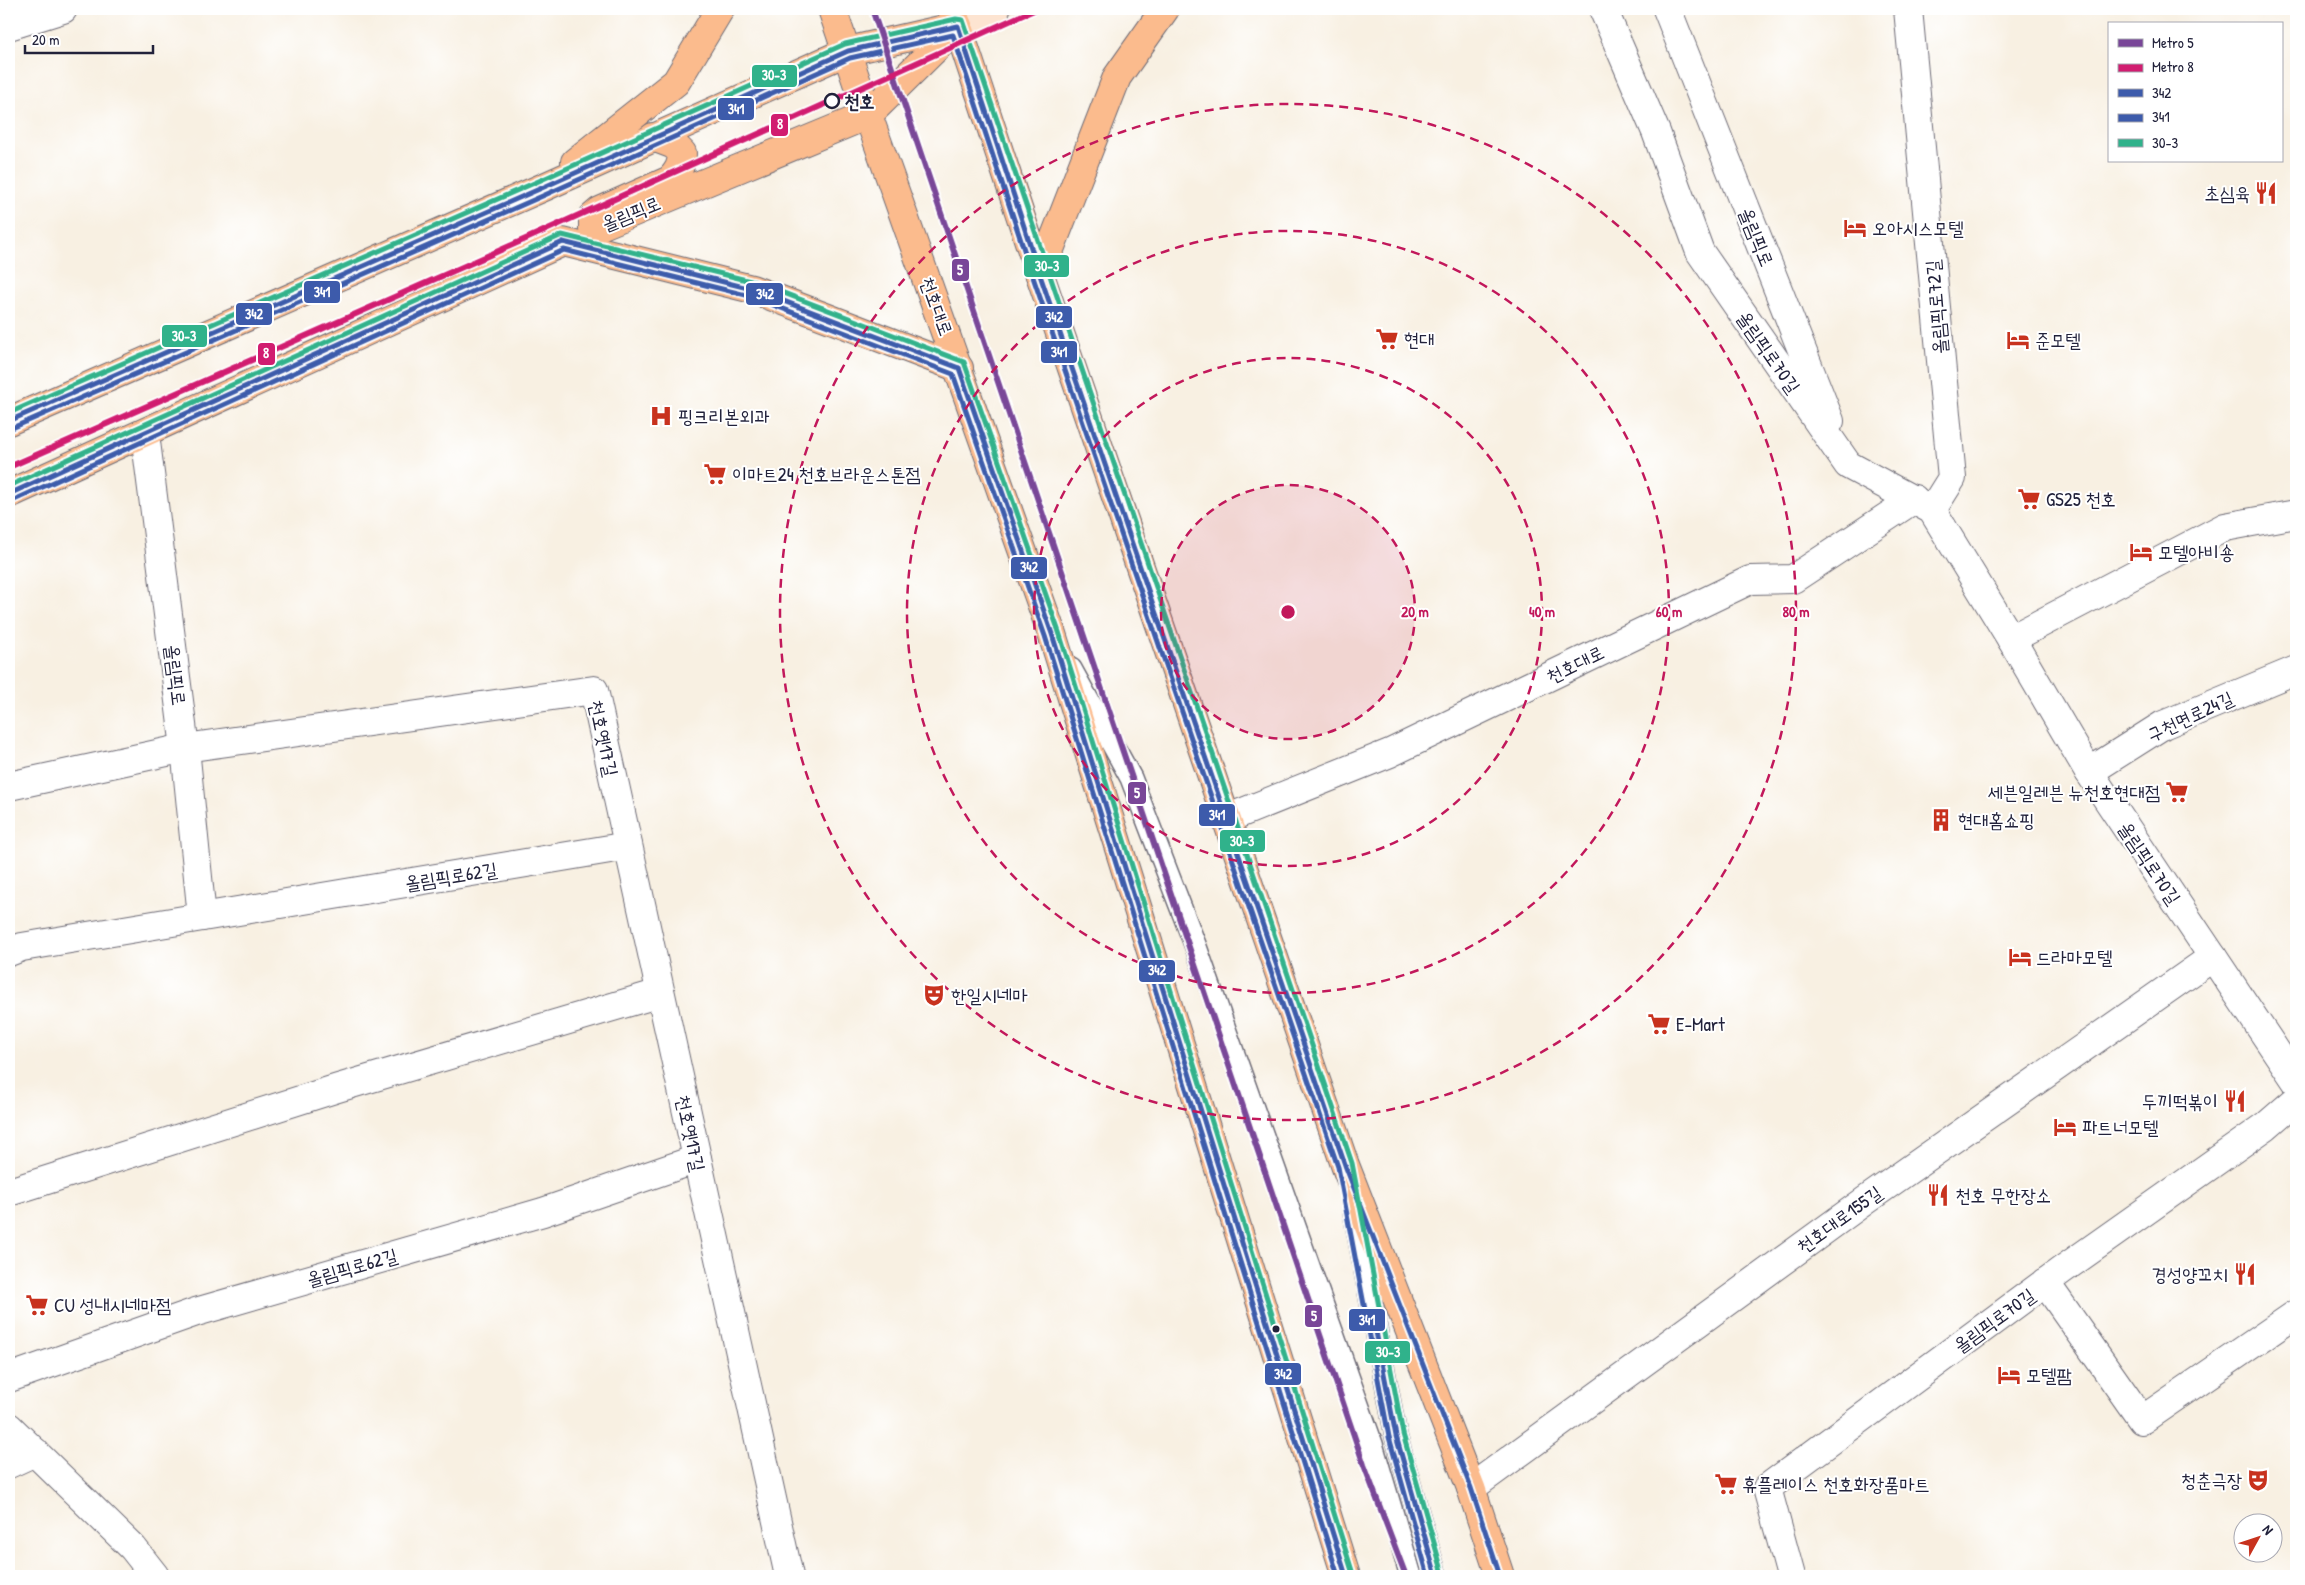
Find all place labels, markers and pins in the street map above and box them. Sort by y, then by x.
place label: 천호 [844,88,875,114]
marker: 천호 [824,93,840,109]
place label: 초심육 [2204,180,2250,206]
restaurant icon: 초심육 [2253,180,2279,206]
hotel icon: 오아시스모텔 [1842,215,1868,241]
place label: 오아시스모텔 [1872,215,1964,241]
supermarket icon: 현대 [1374,326,1400,352]
place label: 현대 [1404,326,1435,352]
hotel icon: 준모텔 [2005,327,2031,353]
place label: 준모텔 [2035,327,2081,353]
hospital icon: 핑크리본외과 [648,403,674,429]
place label: 핑크리본외과 [678,403,770,429]
supermarket icon: 이마트24 천호브라운스톤점 [702,461,728,487]
place label: 이마트24 천호브라운스톤점 [732,461,921,487]
supermarket icon: GS25 천호 [2016,486,2042,512]
place label: GS25 천호 [2046,486,2116,512]
hotel icon: 모텔아비숑 [2128,539,2154,565]
place label: 모텔아비숑 [2158,539,2234,565]
centre of rings [1279,603,1297,621]
place label: 세븐일레븐 뉴천호현대점 [1987,779,2160,805]
supermarket icon: 세븐일레븐 뉴천호현대점 [2164,779,2190,805]
building icon: 현대홈쇼핑 [1928,807,1954,833]
place label: 현대홈쇼핑 [1958,807,2034,833]
hotel icon: 드라마모텔 [2007,944,2033,970]
place label: 드라마모텔 [2036,944,2112,970]
theatre icon: 한일시네마 [921,982,947,1008]
place label: 한일시네마 [951,982,1028,1008]
supermarket icon: E-Mart [1646,1011,1672,1037]
place label: E-Mart [1676,1011,1725,1037]
place label: 두끼떡볶이 [2142,1088,2218,1114]
restaurant icon: 두끼떡볶이 [2222,1088,2248,1114]
hotel icon: 파트너모텔 [2052,1114,2078,1140]
place label: 파트너모텔 [2082,1114,2158,1140]
restaurant icon: 천호 무한장소 [1925,1182,1951,1208]
place label: 천호 무한장소 [1955,1182,2051,1208]
place label: 경성양꼬치 [2152,1261,2228,1287]
restaurant icon: 경성양꼬치 [2232,1261,2258,1287]
supermarket icon: CU 성내시네마점 [24,1292,50,1318]
place label: CU 성내시네마점 [54,1292,171,1318]
unlabelled marker [1271,1324,1281,1334]
hotel icon: 모텔팜 [1996,1362,2022,1388]
place label: 모텔팜 [2026,1362,2072,1388]
place label: 청춘극장 [2181,1467,2242,1493]
theatre icon: 청춘극장 [2245,1467,2271,1493]
supermarket icon: 휴플레이스 천호화장품마트 [1713,1471,1739,1497]
place label: 휴플레이스 천호화장품마트 [1742,1471,1930,1497]

